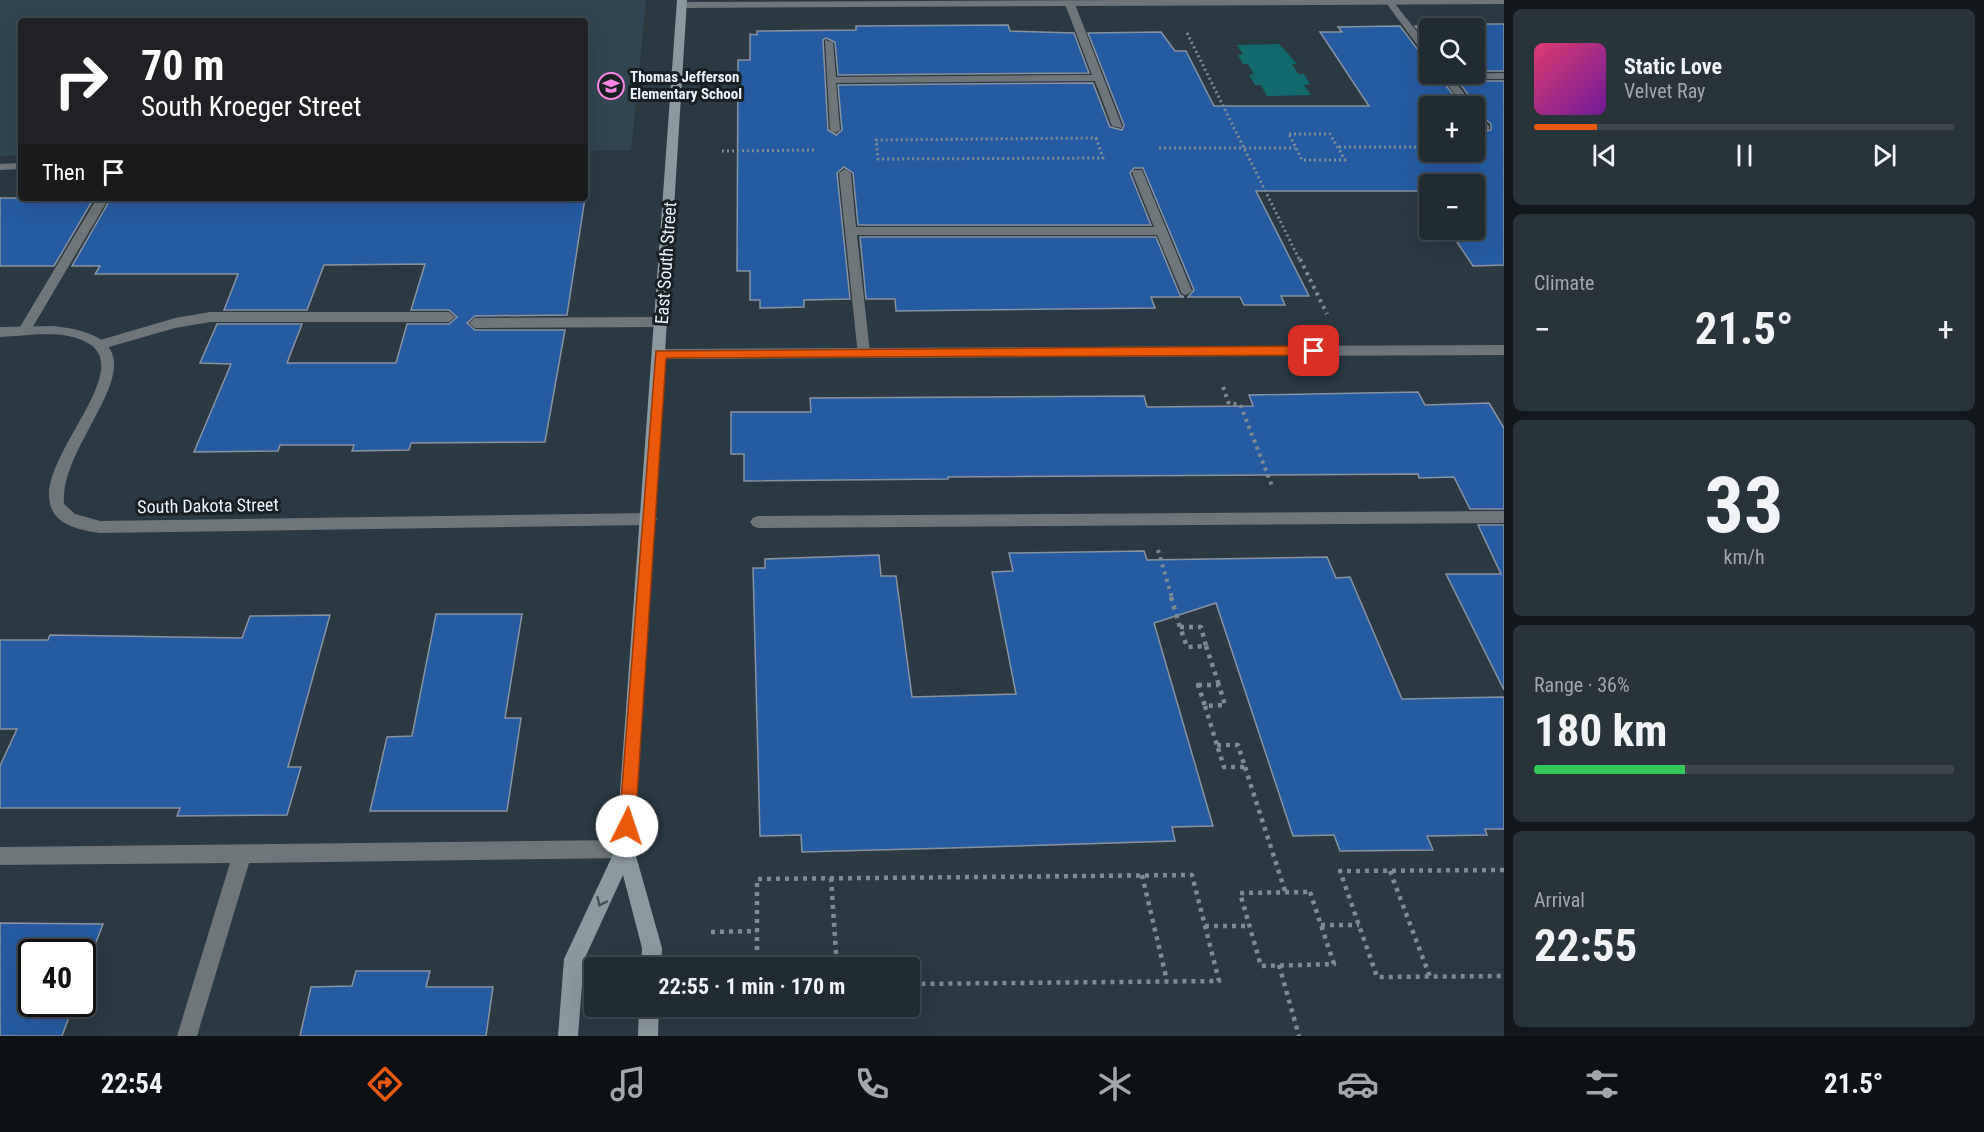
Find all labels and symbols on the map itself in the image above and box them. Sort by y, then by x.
place label: Thomas Jefferson Elementary School [630,68,742,103]
school or university icon: Thomas Jefferson Elementary School [596,71,626,101]
street label: East South Street [651,201,680,325]
pin [1288,325,1339,376]
street label: South Dakota Street [137,494,279,517]
position arrow [595,794,659,858]
one-way arrow [596,896,608,907]
speed limit sign: 40 [18,939,96,1017]

